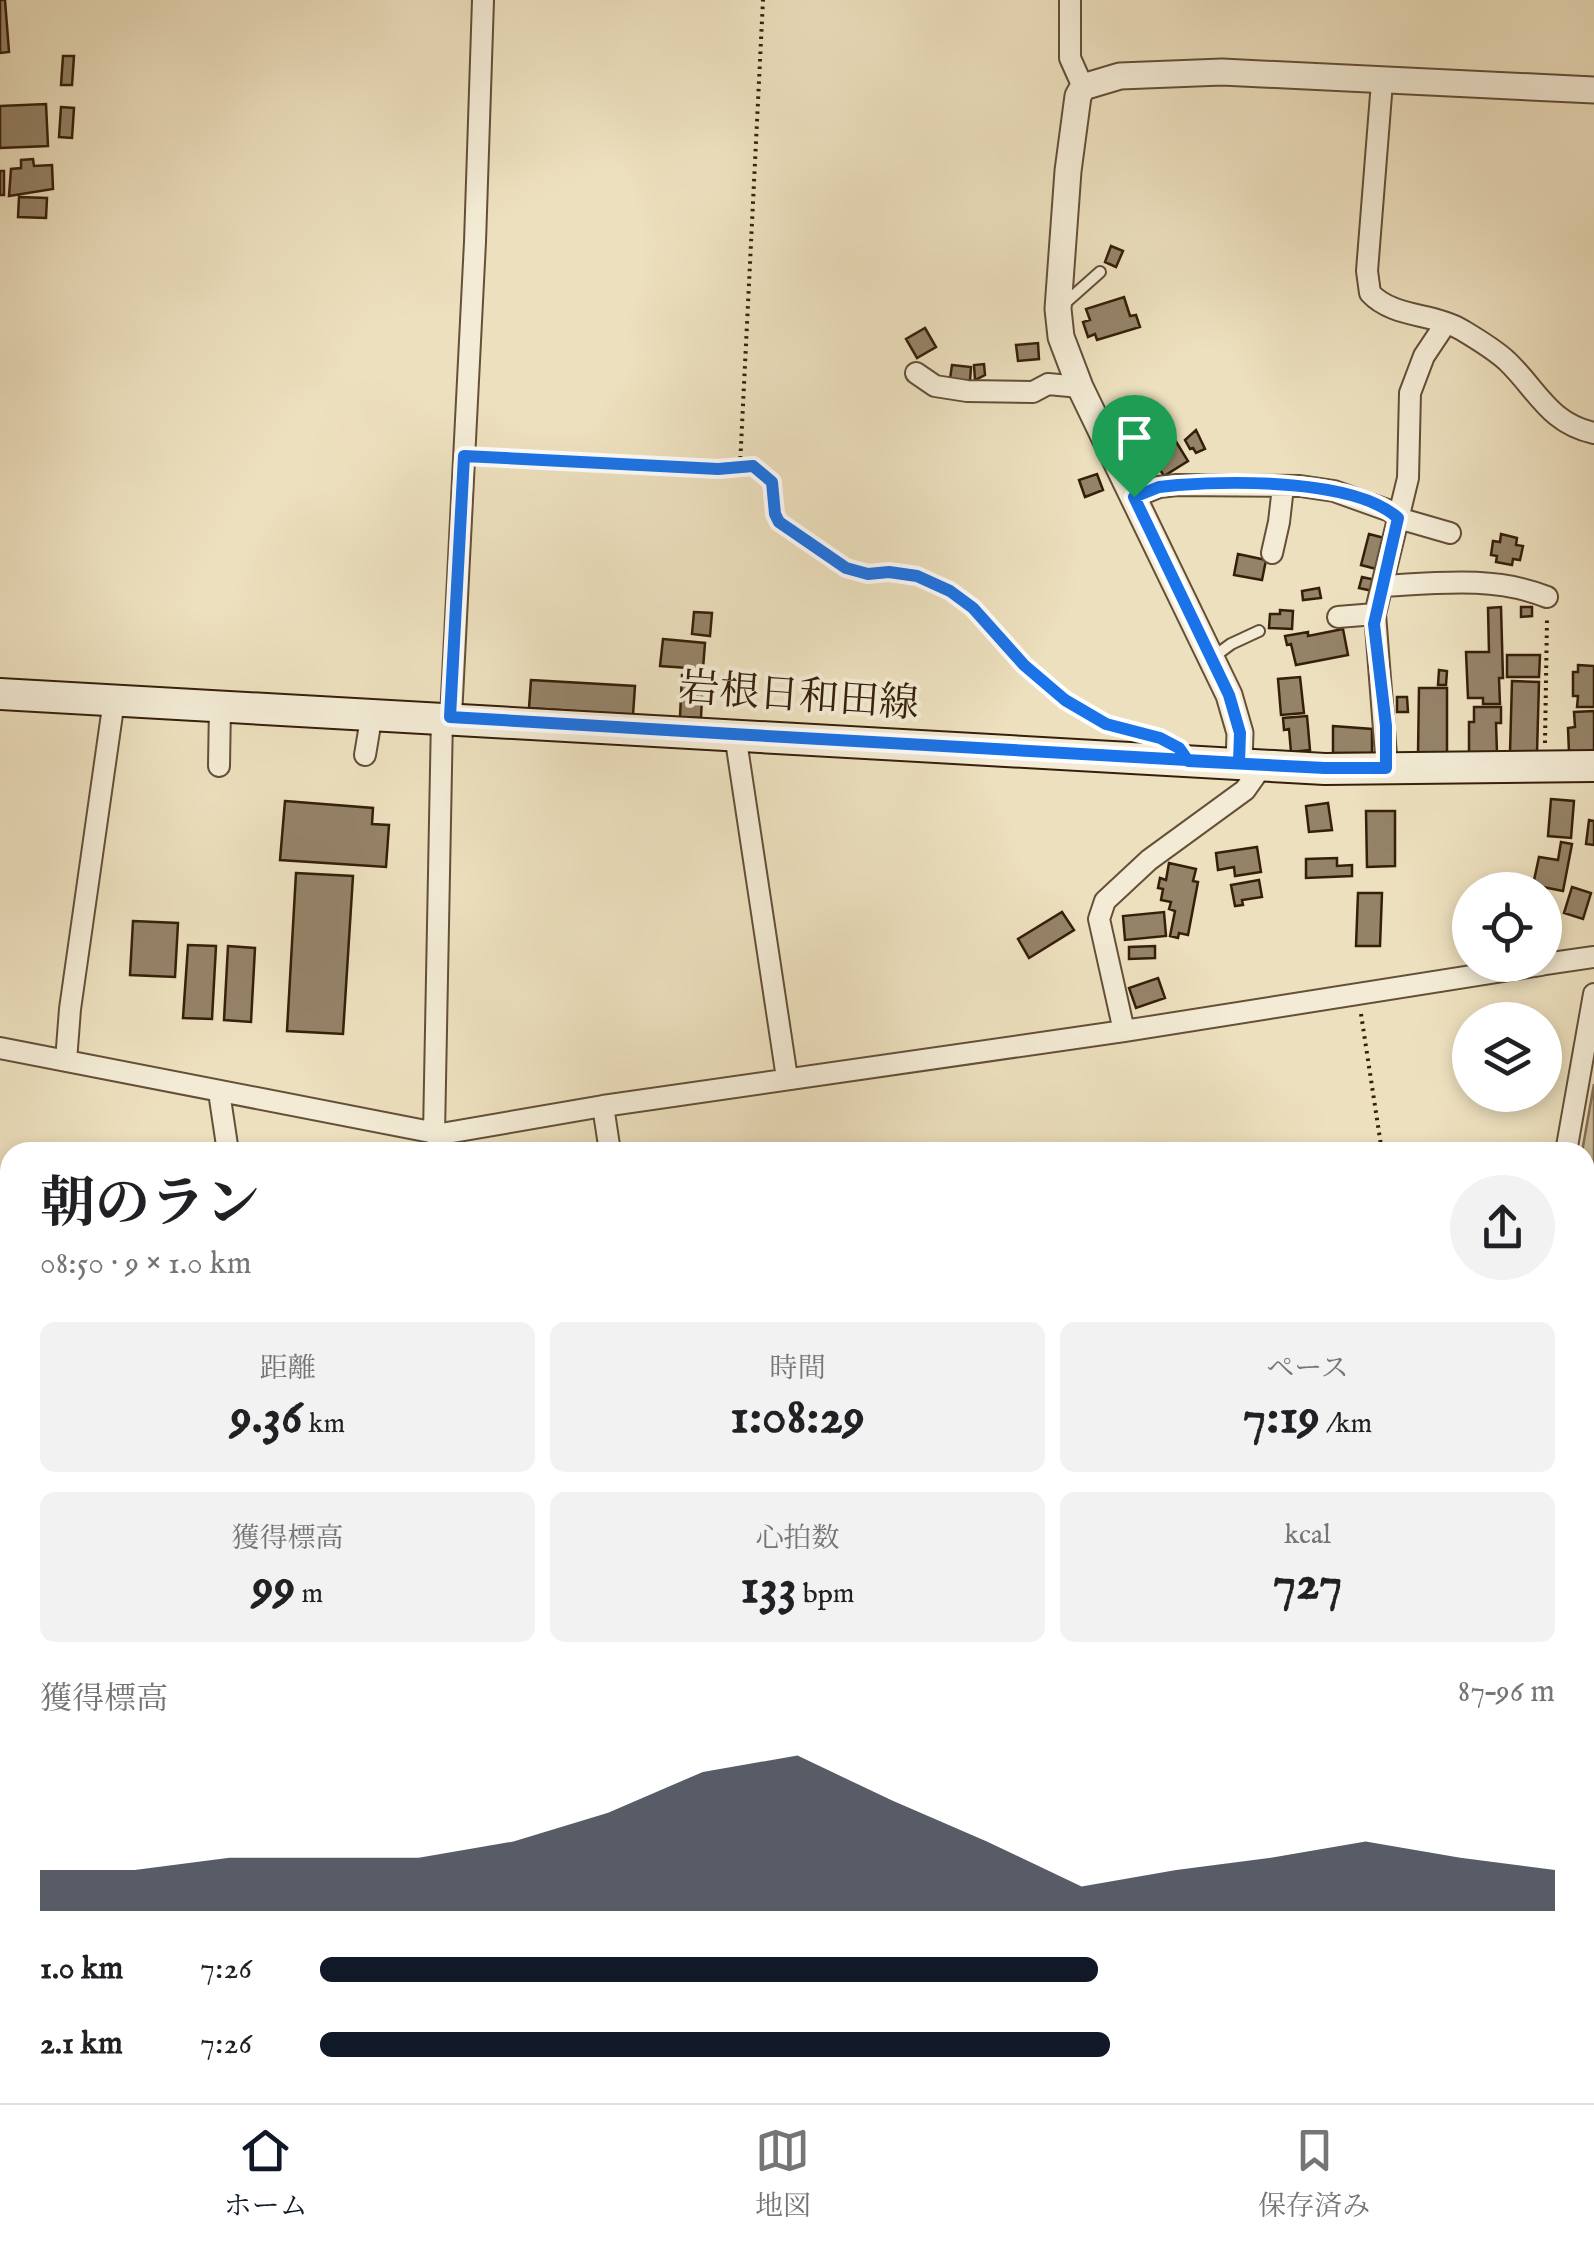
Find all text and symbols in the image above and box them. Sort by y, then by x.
pin [1092,395,1177,498]
icon: arrive [1107,410,1162,465]
street label: 岩根日和田線 [678,664,920,732]
map controls [1452,872,1562,1112]
button: locate [1452,872,1562,982]
button: layers [1452,1002,1562,1112]
text: 朝のラン [40,1171,260,1241]
button: share [1450,1175,1555,1280]
text: 08:50 · 9 × 1.0 km [40,1244,251,1285]
text: 距離 [259,1352,316,1387]
text: 時間 [769,1352,826,1387]
text: ペース [1266,1352,1349,1387]
text: 9.36 [230,1387,302,1450]
text: 1:08:29 [730,1387,865,1450]
text: 7:19 [1243,1387,1320,1450]
text: km [302,1407,345,1442]
text: /km [1320,1407,1372,1442]
text: kcal [1284,1518,1331,1553]
text: 獲得標高 [231,1522,344,1557]
text: 心拍数 [755,1522,840,1557]
text: 727 [1273,1553,1342,1616]
text: 99 [252,1557,295,1620]
text: 133 [741,1557,797,1620]
text: m [295,1577,323,1612]
text: bpm [797,1577,854,1612]
text: 87–96 m [1458,1672,1555,1713]
text: 獲得標高 [40,1680,168,1721]
text: 1.0 km [40,1949,123,1990]
text: 7:26 [200,1949,252,1990]
text: 2.1 km [40,2024,123,2065]
text: 7:26 [200,2024,252,2065]
tab: ホーム [224,2123,308,2225]
tab: 地図 [755,2123,811,2225]
tab: 保存済み [1258,2123,1370,2225]

